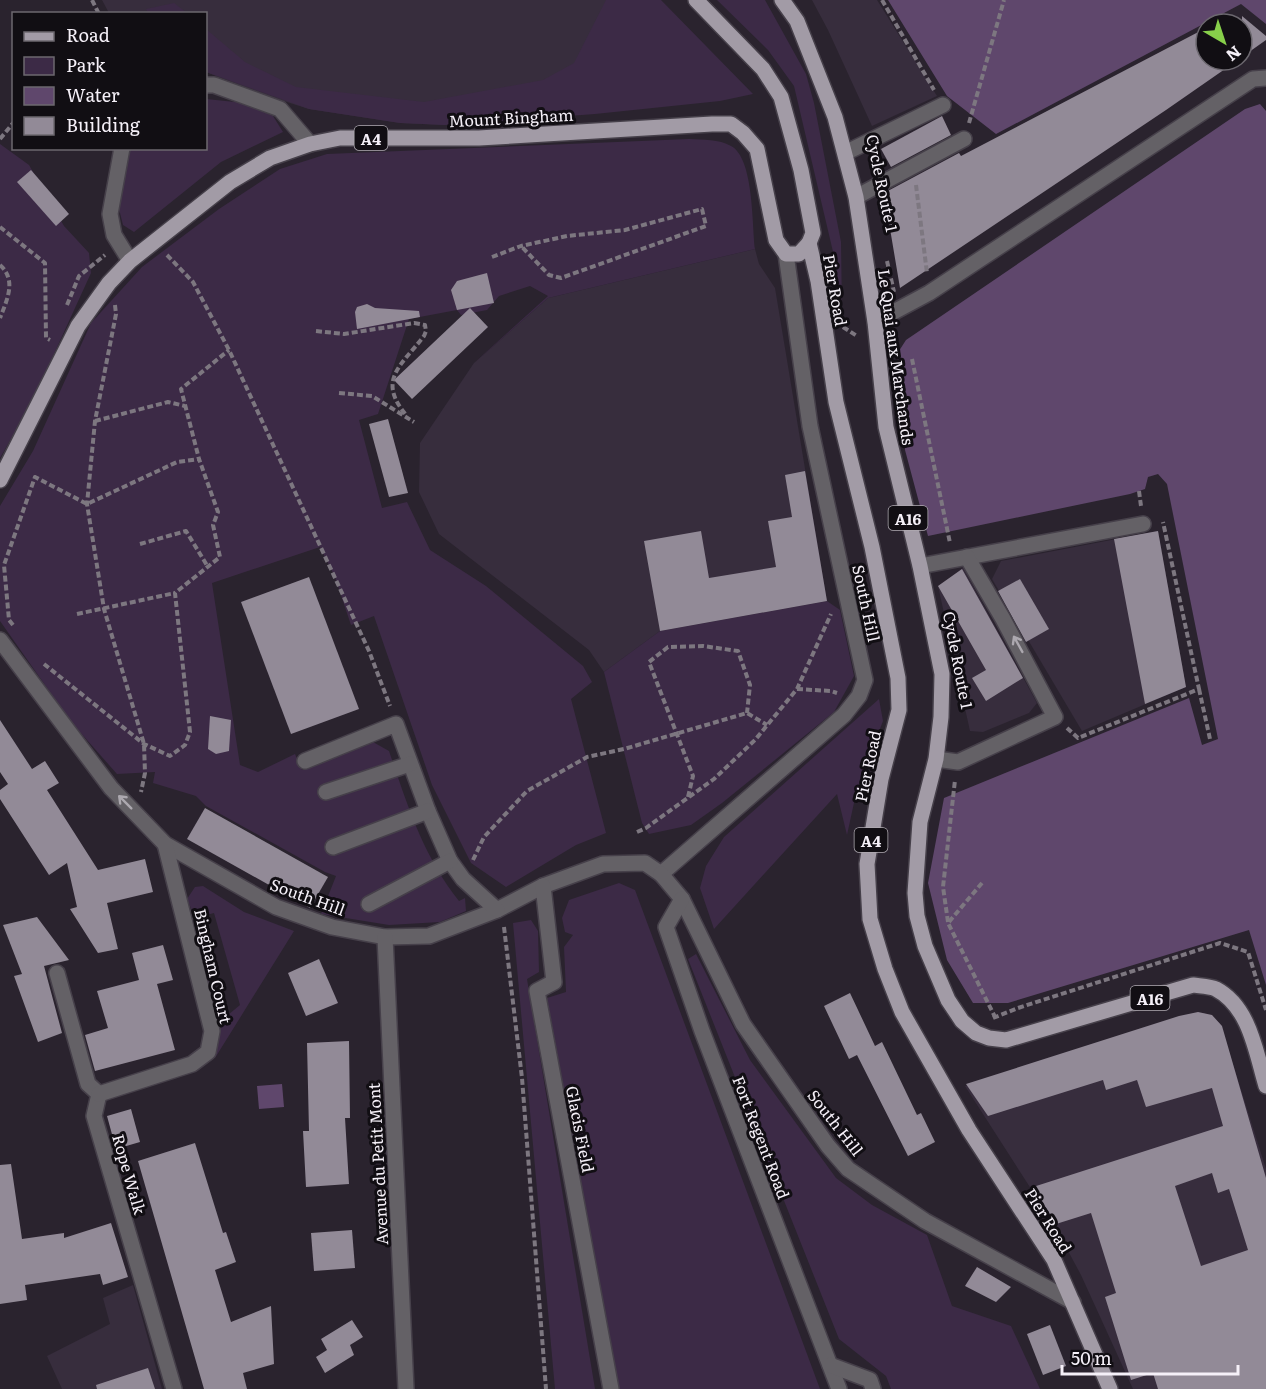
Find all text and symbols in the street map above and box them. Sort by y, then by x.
legend [12,12,207,150]
north arrow [1194,12,1254,72]
text: Road [66,21,110,48]
text: N [1221,41,1247,68]
text: Park [66,51,107,78]
text: Water [66,81,120,108]
street label: Mount Bingham [448,102,574,132]
text: Building [66,111,141,138]
road number: A4 [354,126,388,150]
street label: Cycle Route 1 [861,132,905,234]
street label: Pier Road [818,252,854,328]
street label: Le Quai aux Marchands [873,267,921,447]
road number: A16 [888,506,928,530]
street label: South Hill [847,562,887,644]
street label: Cycle Route 1 [938,609,980,711]
one-way arrow [1012,636,1023,654]
street label: Pier Road [848,728,886,804]
one-way arrow [117,794,132,809]
road number: A4 [854,828,888,852]
street label: South Hill [267,871,349,921]
street label: Bingham Court [189,906,239,1027]
road number: A16 [1130,986,1170,1010]
street label: Fort Regent Road [727,1072,797,1202]
street label: Avenue du Petit Mont [361,1082,393,1246]
street label: Glacis Field [561,1084,601,1175]
street label: South Hill [802,1084,870,1160]
street label: Rope Walk [107,1131,153,1217]
street label: Pier Road [1020,1183,1079,1257]
scale bar [1062,1338,1238,1376]
text: 50 m [1071,1344,1112,1371]

